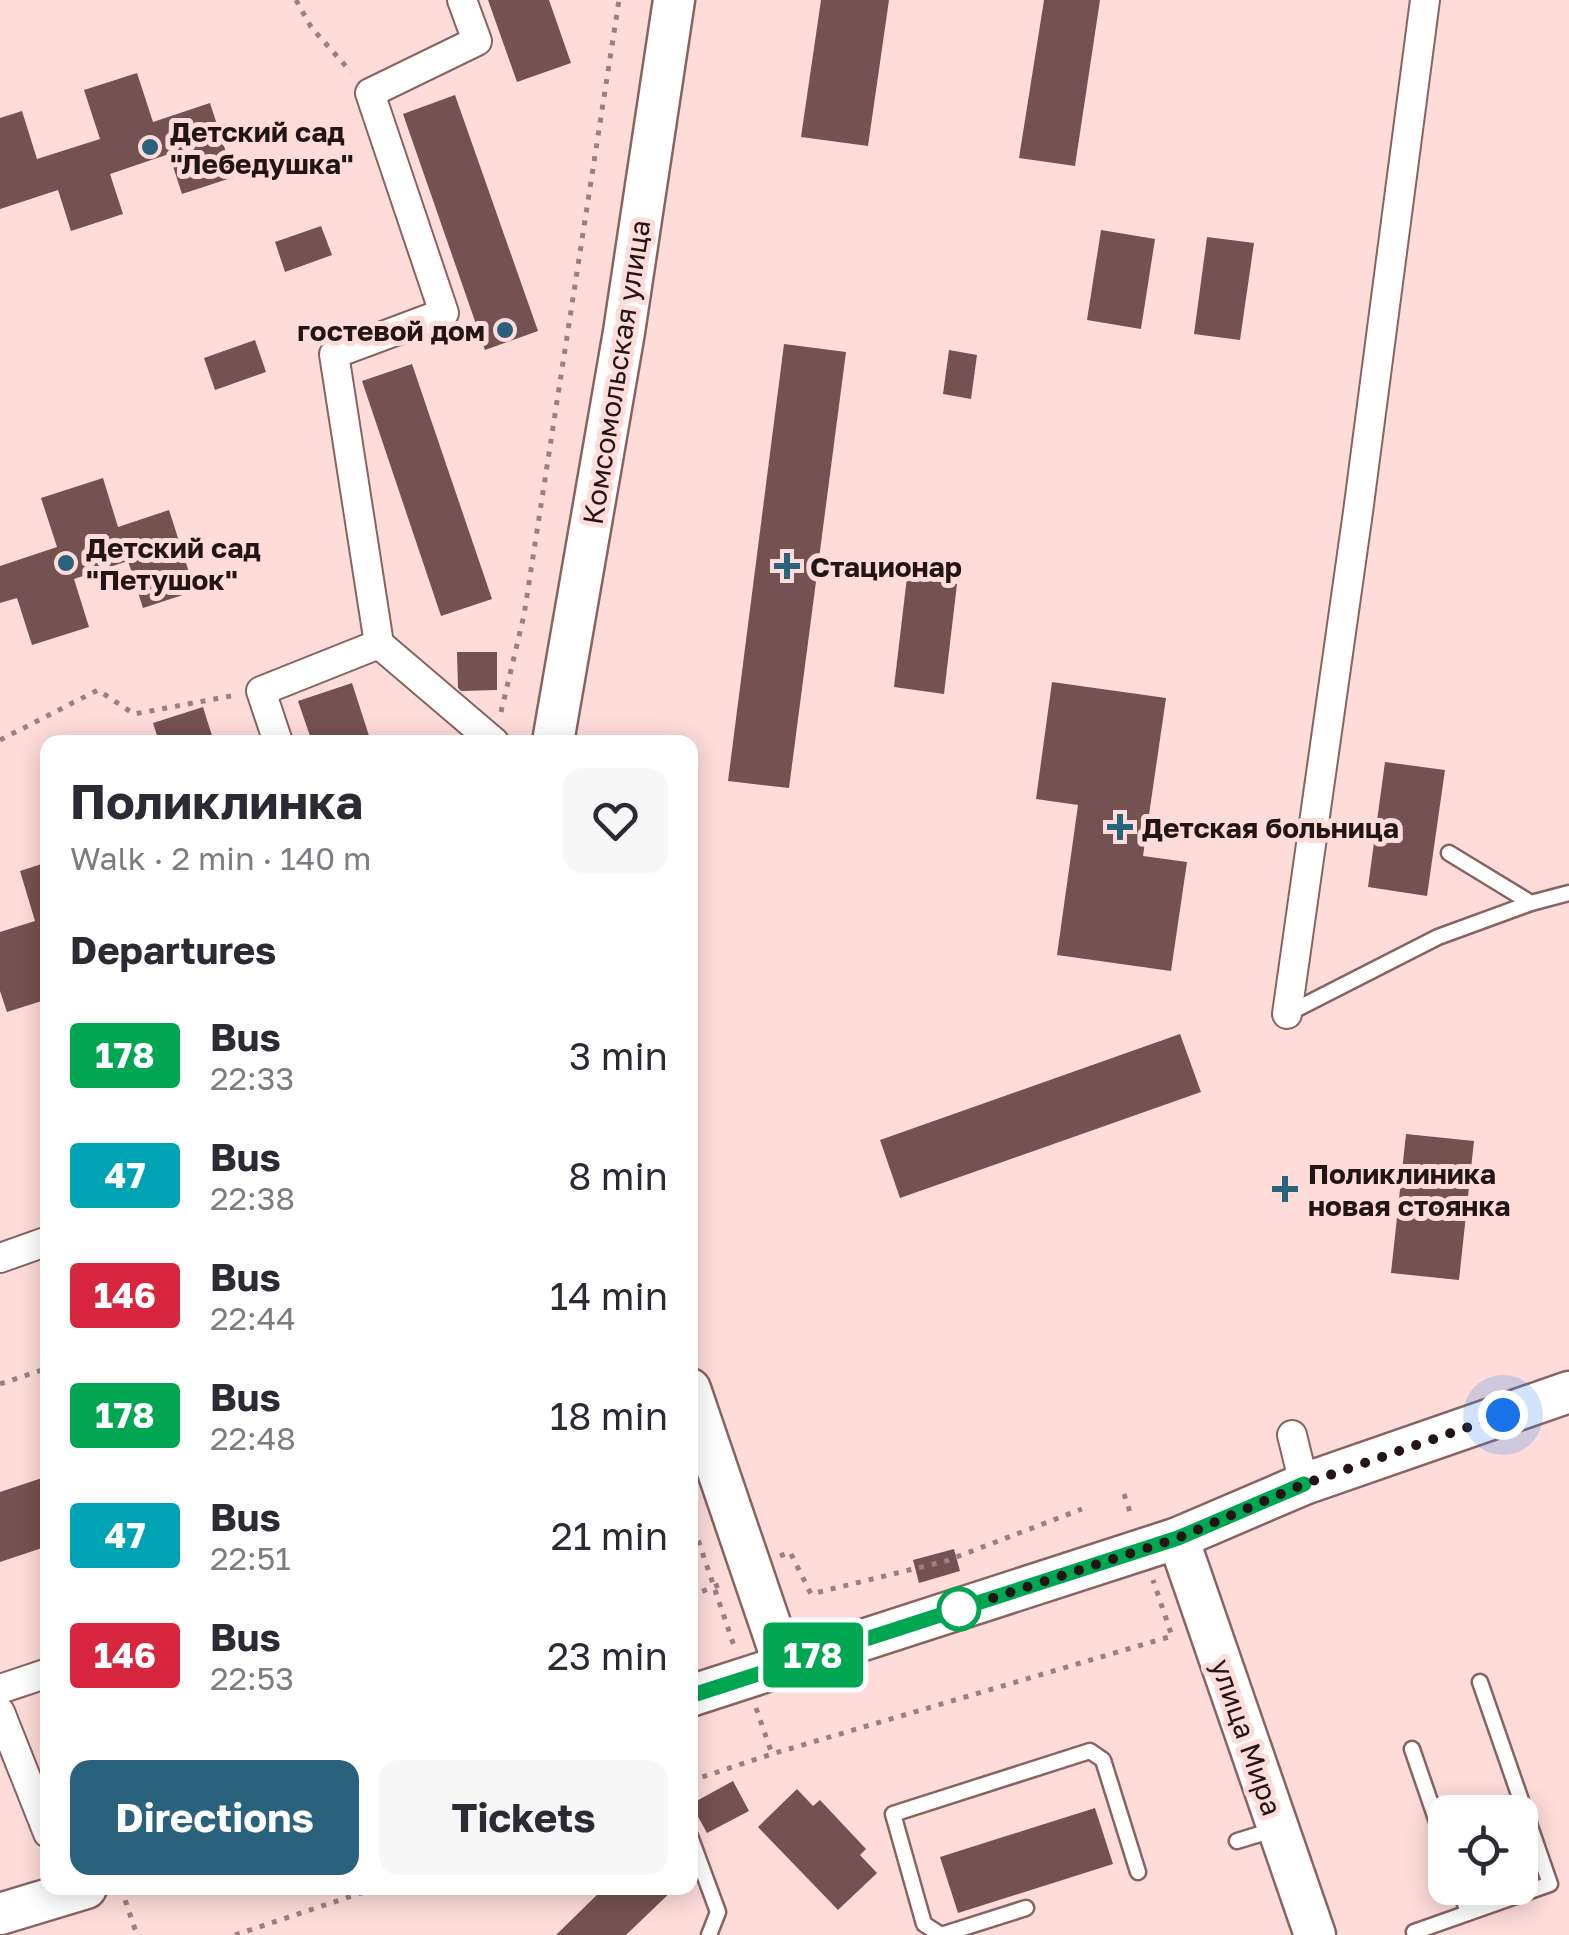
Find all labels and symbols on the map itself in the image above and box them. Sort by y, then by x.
place label: Детский сад "Лебедушка" [170,115,354,180]
marker: Детский сад "Лебедушка" [139,136,161,158]
street label: Комсомольская улица [576,217,656,527]
place label: гостевой дом [297,314,485,347]
marker: гостевой дом [494,319,516,341]
place label: Детский сад "Петушок" [86,531,261,596]
place label: Стационар [810,550,962,583]
marker: Детский сад "Петушок" [55,552,77,574]
marker: Стационар [774,553,800,579]
place label: Детская больница [1142,811,1399,844]
marker: Детская больница [1107,814,1133,840]
place label: Поликлиника новая стоянка [1308,1157,1511,1222]
marker: Поликлиника новая стоянка [1272,1176,1298,1202]
your location [1478,1390,1528,1440]
unlabelled marker [938,1588,980,1630]
line badge: 178 [756,1622,870,1688]
street label: улица Мира [1205,1654,1289,1820]

